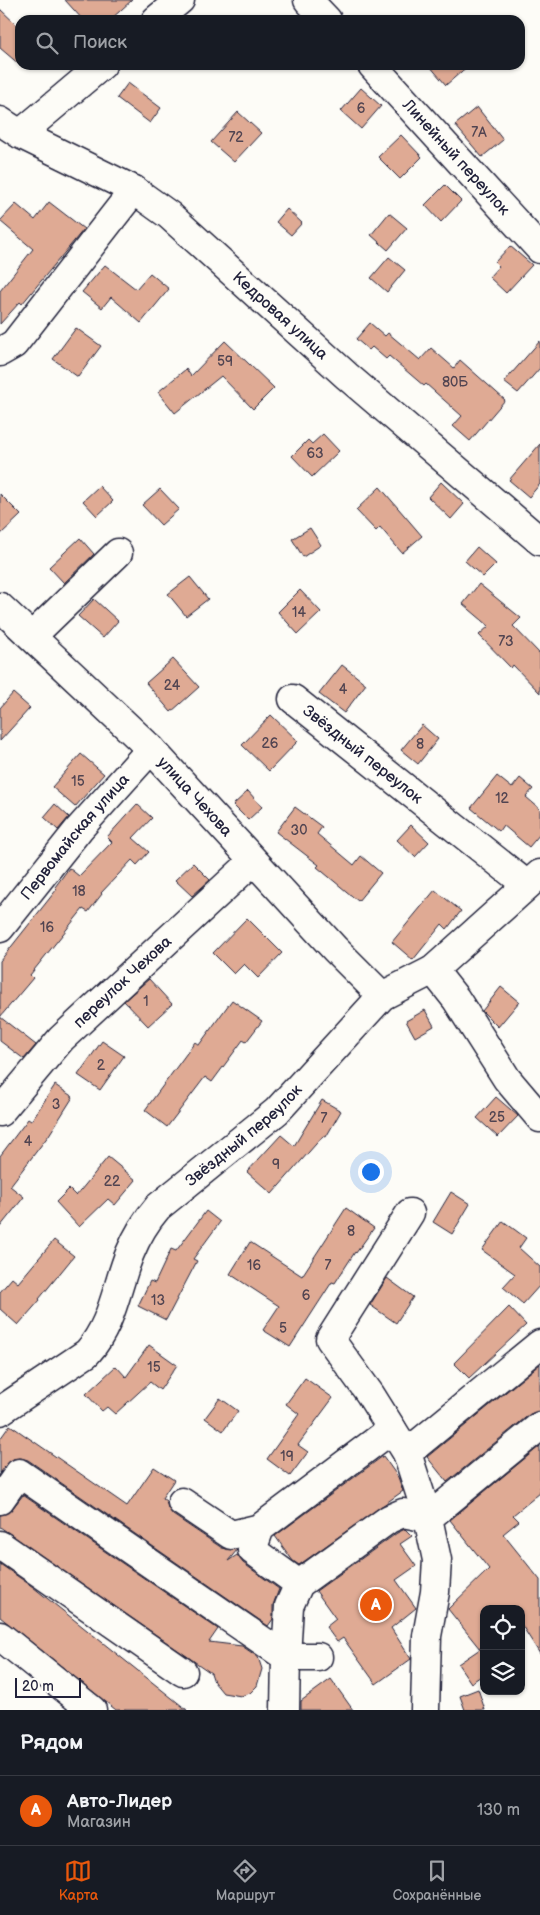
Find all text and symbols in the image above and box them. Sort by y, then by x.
search box [15,15,525,70]
icon: search [33,29,61,57]
text: Поиск [73,31,127,54]
street label: Линейный переулок [398,95,514,219]
house number: 6 [357,100,366,117]
house number: 7А [471,124,487,141]
house number: 72 [228,129,244,146]
street label: Кедровая улица [229,268,332,364]
house number: 59 [217,353,233,370]
house number: 80Б [442,374,468,391]
house number: 63 [306,445,324,462]
house number: 14 [292,604,306,621]
house number: 73 [498,633,514,650]
house number: 24 [164,677,181,694]
house number: 4 [339,681,348,698]
street label: Звёздный переулок [299,701,427,808]
house number: 26 [262,735,279,752]
house number: 8 [416,736,424,753]
street label: улица Чехова [153,753,237,841]
street label: Первомайская улица [17,770,134,904]
house number: 15 [71,773,85,790]
house number: 12 [495,790,510,807]
house number: 30 [291,822,307,839]
house number: 18 [72,883,86,900]
house number: 16 [40,919,54,936]
street label: переулок Чехова [70,932,176,1032]
house number: 1 [143,993,149,1010]
house number: 2 [97,1057,106,1074]
street label: Звёздный переулок [182,1080,306,1191]
house number: 3 [52,1096,60,1113]
house number: 25 [489,1109,505,1126]
house number: 7 [321,1110,328,1127]
house number: 4 [24,1133,33,1150]
house number: 9 [272,1156,280,1173]
your location [358,1159,384,1185]
house number: 22 [104,1173,121,1190]
house number: 8 [347,1223,355,1240]
house number: 16 [247,1257,261,1274]
house number: 7 [325,1257,332,1274]
house number: 6 [302,1287,311,1304]
house number: 13 [151,1292,165,1309]
house number: 5 [279,1320,287,1337]
house number: 15 [147,1359,161,1376]
house number: 19 [280,1448,294,1465]
pin: A [360,1586,392,1624]
map controls [480,1605,525,1695]
button: locate [480,1605,525,1650]
button: layers [480,1650,525,1695]
scale bar [15,1675,81,1698]
text: 20 m [22,1678,54,1695]
text: Рядом [20,1730,83,1755]
text: Авто-Лидер [67,1790,172,1813]
text: A [31,1801,41,1820]
text: 130 m [477,1801,520,1820]
text: Магазин [67,1813,131,1832]
tab: Карта [59,1857,98,1904]
tab: Маршрут [216,1857,275,1904]
tab: Сохранённые [393,1857,481,1904]

